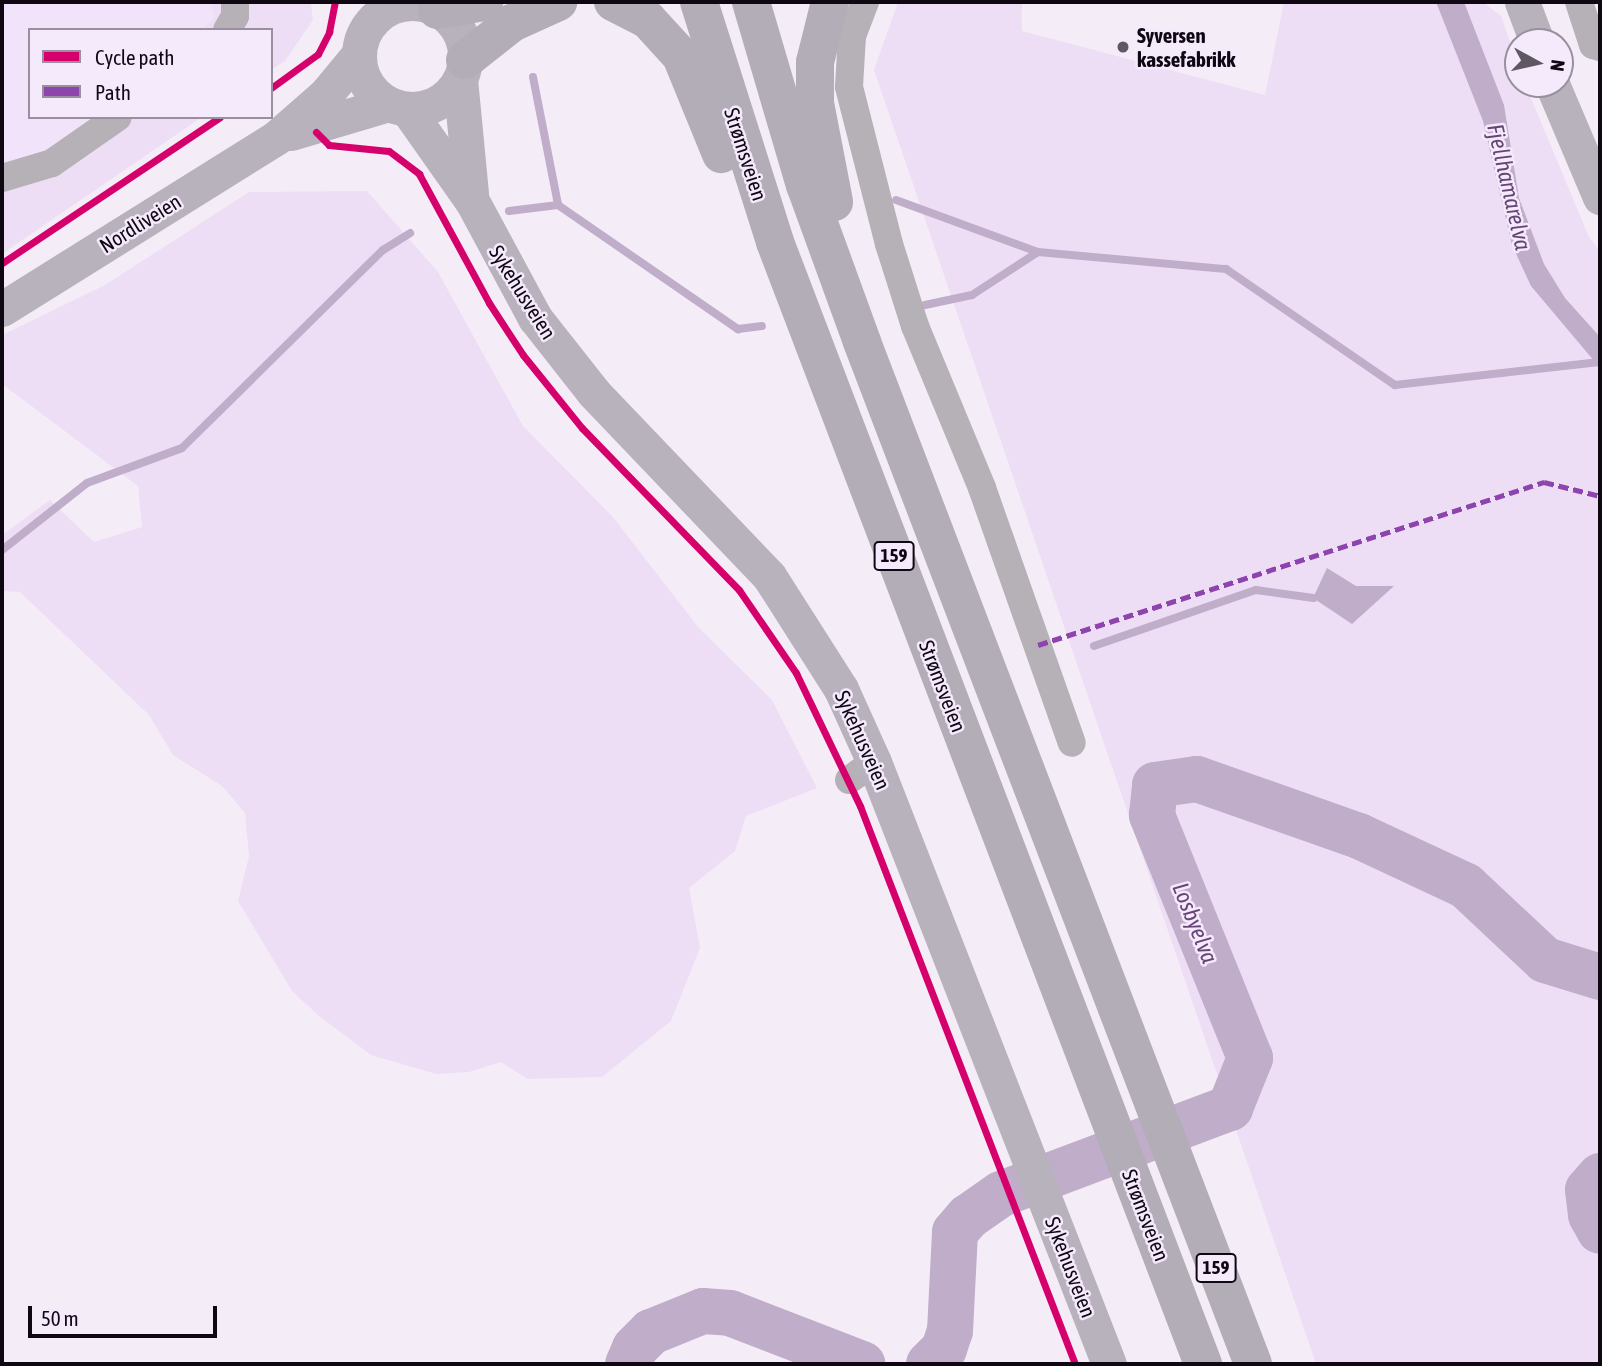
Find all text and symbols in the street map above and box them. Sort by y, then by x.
place label: Syversen kassefabrikk [1137,22,1235,72]
legend [28,28,273,119]
north arrow [1504,28,1574,98]
marker: Syversen kassefabrikk [1115,39,1131,55]
text: Cycle path [95,45,174,69]
text: N [1546,59,1569,73]
text: Path [95,80,131,104]
street label: Strømsveien [719,104,773,204]
water label: Fjellhamarelva [1481,121,1537,253]
street label: Nordliveien [95,188,185,258]
street label: Sykehusveien [484,240,562,344]
road number: 159 [873,540,915,572]
street label: Strømsveien [914,637,972,735]
street label: Sykehusveien [830,687,896,793]
water label: Losbyelva [1166,879,1224,967]
street label: Strømsveien [1117,1166,1175,1264]
street label: Sykehusveien [1040,1213,1102,1321]
road number: 159 [1195,1252,1237,1284]
scale bar [32,1292,220,1336]
text: 50 m [41,1306,79,1330]

